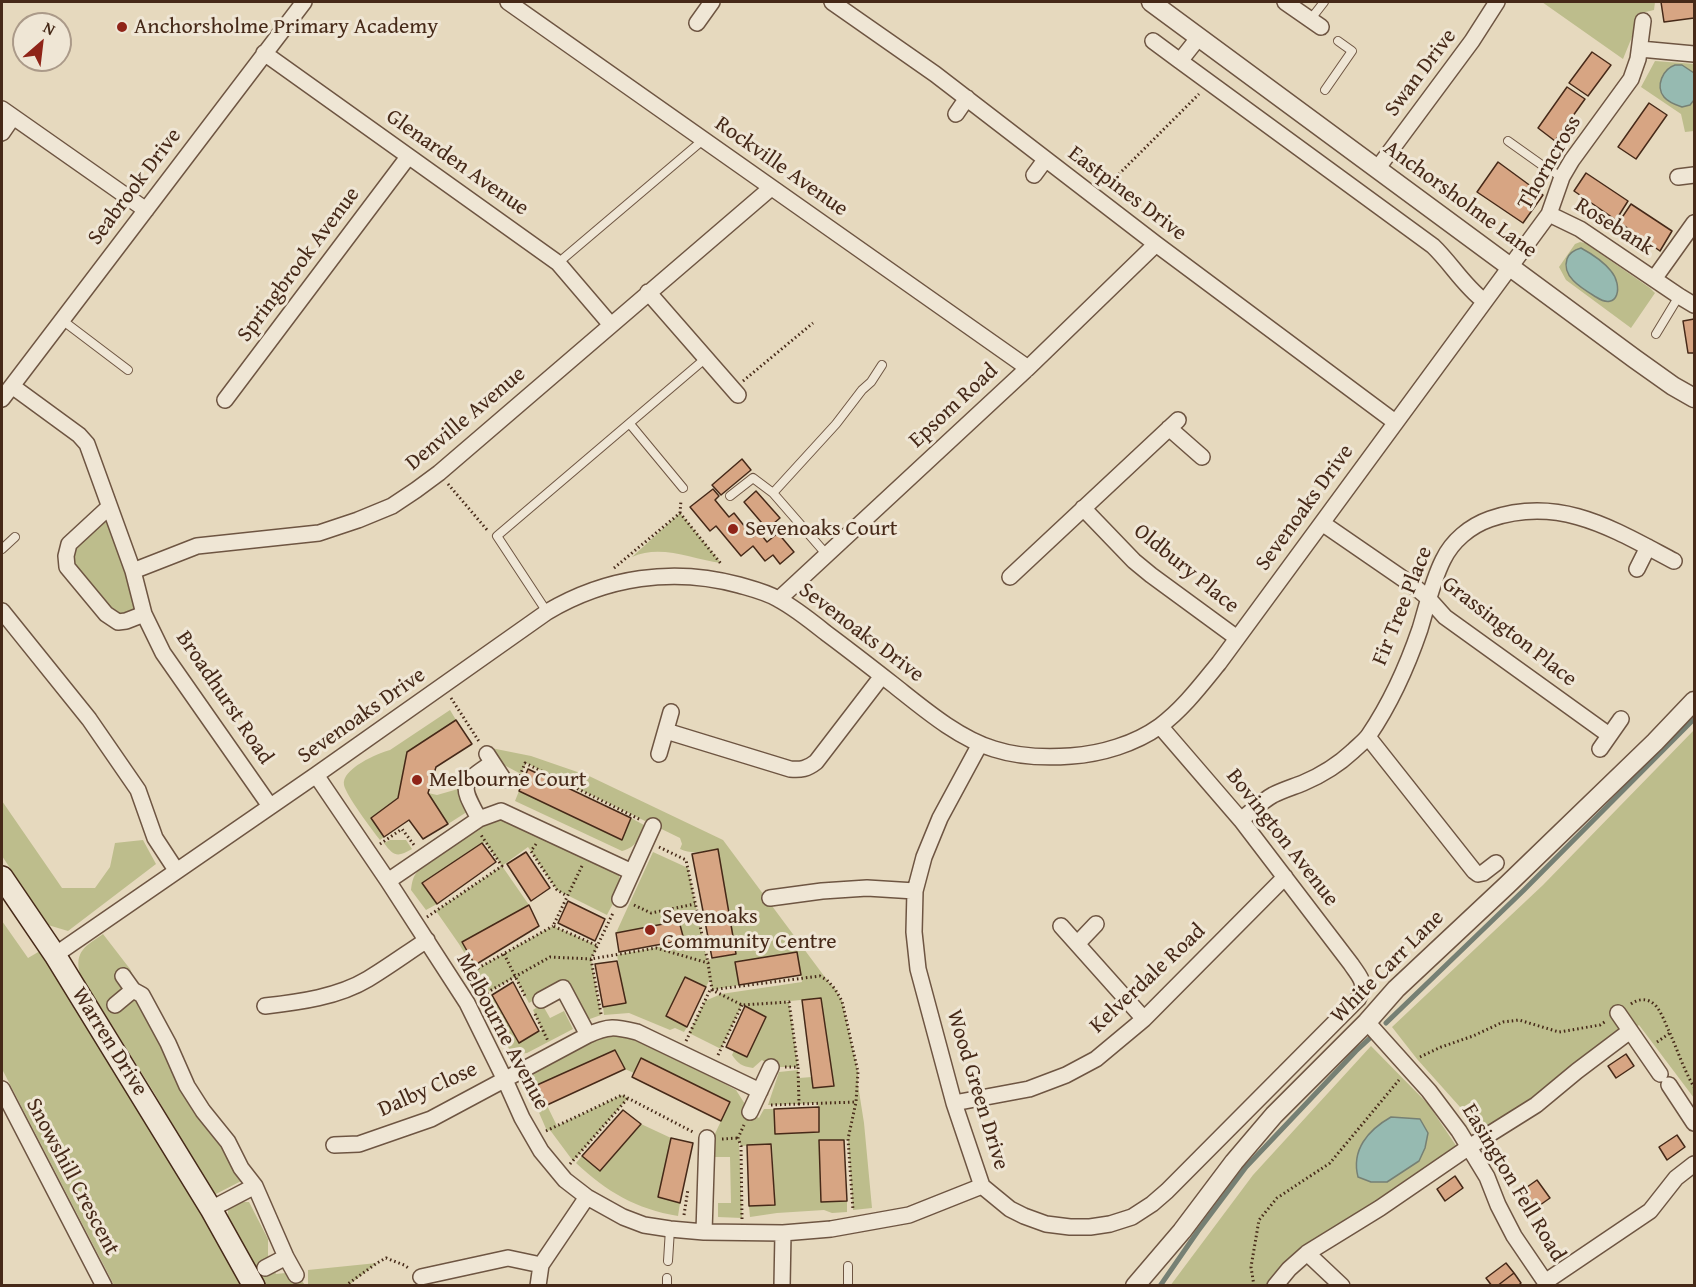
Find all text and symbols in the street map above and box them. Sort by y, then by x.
north arrow [12,12,72,72]
place label: Anchorsholme Primary Academy [134,14,438,40]
text: N [39,15,60,41]
marker: Anchorsholme Primary Academy [115,20,129,34]
street label: Swan Drive [1379,24,1463,122]
street label: Glenarden Avenue [381,104,533,222]
street label: Rockville Avenue [709,111,853,223]
street label: Thorncross [1512,111,1588,215]
street label: Seabrook Drive [83,123,187,251]
street label: Anchorsholme Lane [1378,135,1542,265]
street label: Eastpines Drive [1062,141,1192,247]
street label: Springbrook Avenue [232,182,366,348]
street label: Rosebank [1570,192,1658,262]
street label: Epsom Road [904,358,1004,454]
street label: Denville Avenue [401,361,531,477]
street label: Sevenoaks Drive [1250,440,1360,576]
place label: Sevenoaks Court [745,516,897,542]
street label: Oldbury Place [1128,518,1244,620]
marker: Sevenoaks Court [726,522,740,536]
street label: Fir Tree Place [1367,543,1439,669]
street label: Grassington Place [1436,571,1582,693]
street label: Sevenoaks Drive [793,577,929,689]
street label: Broadhurst Road [170,626,278,770]
street label: Sevenoaks Drive [293,662,431,770]
street label: Bovington Avenue [1220,764,1344,912]
place label: Melbourne Court [429,767,587,793]
marker: Melbourne Court [410,773,424,787]
place label: Sevenoaks Community Centre [662,904,837,956]
street label: White Carr Lane [1326,905,1450,1029]
street label: Kelverdale Road [1085,919,1211,1039]
marker: Sevenoaks Community Centre [643,923,657,937]
street label: Melbourne Avenue [450,949,554,1115]
street label: Warren Drive [65,983,153,1101]
street label: Wood Green Drive [940,1007,1014,1173]
street label: Dalby Close [374,1056,482,1124]
street label: Snowshill Crescent [19,1094,125,1260]
street label: Easington Fell Road [1455,1099,1571,1267]

